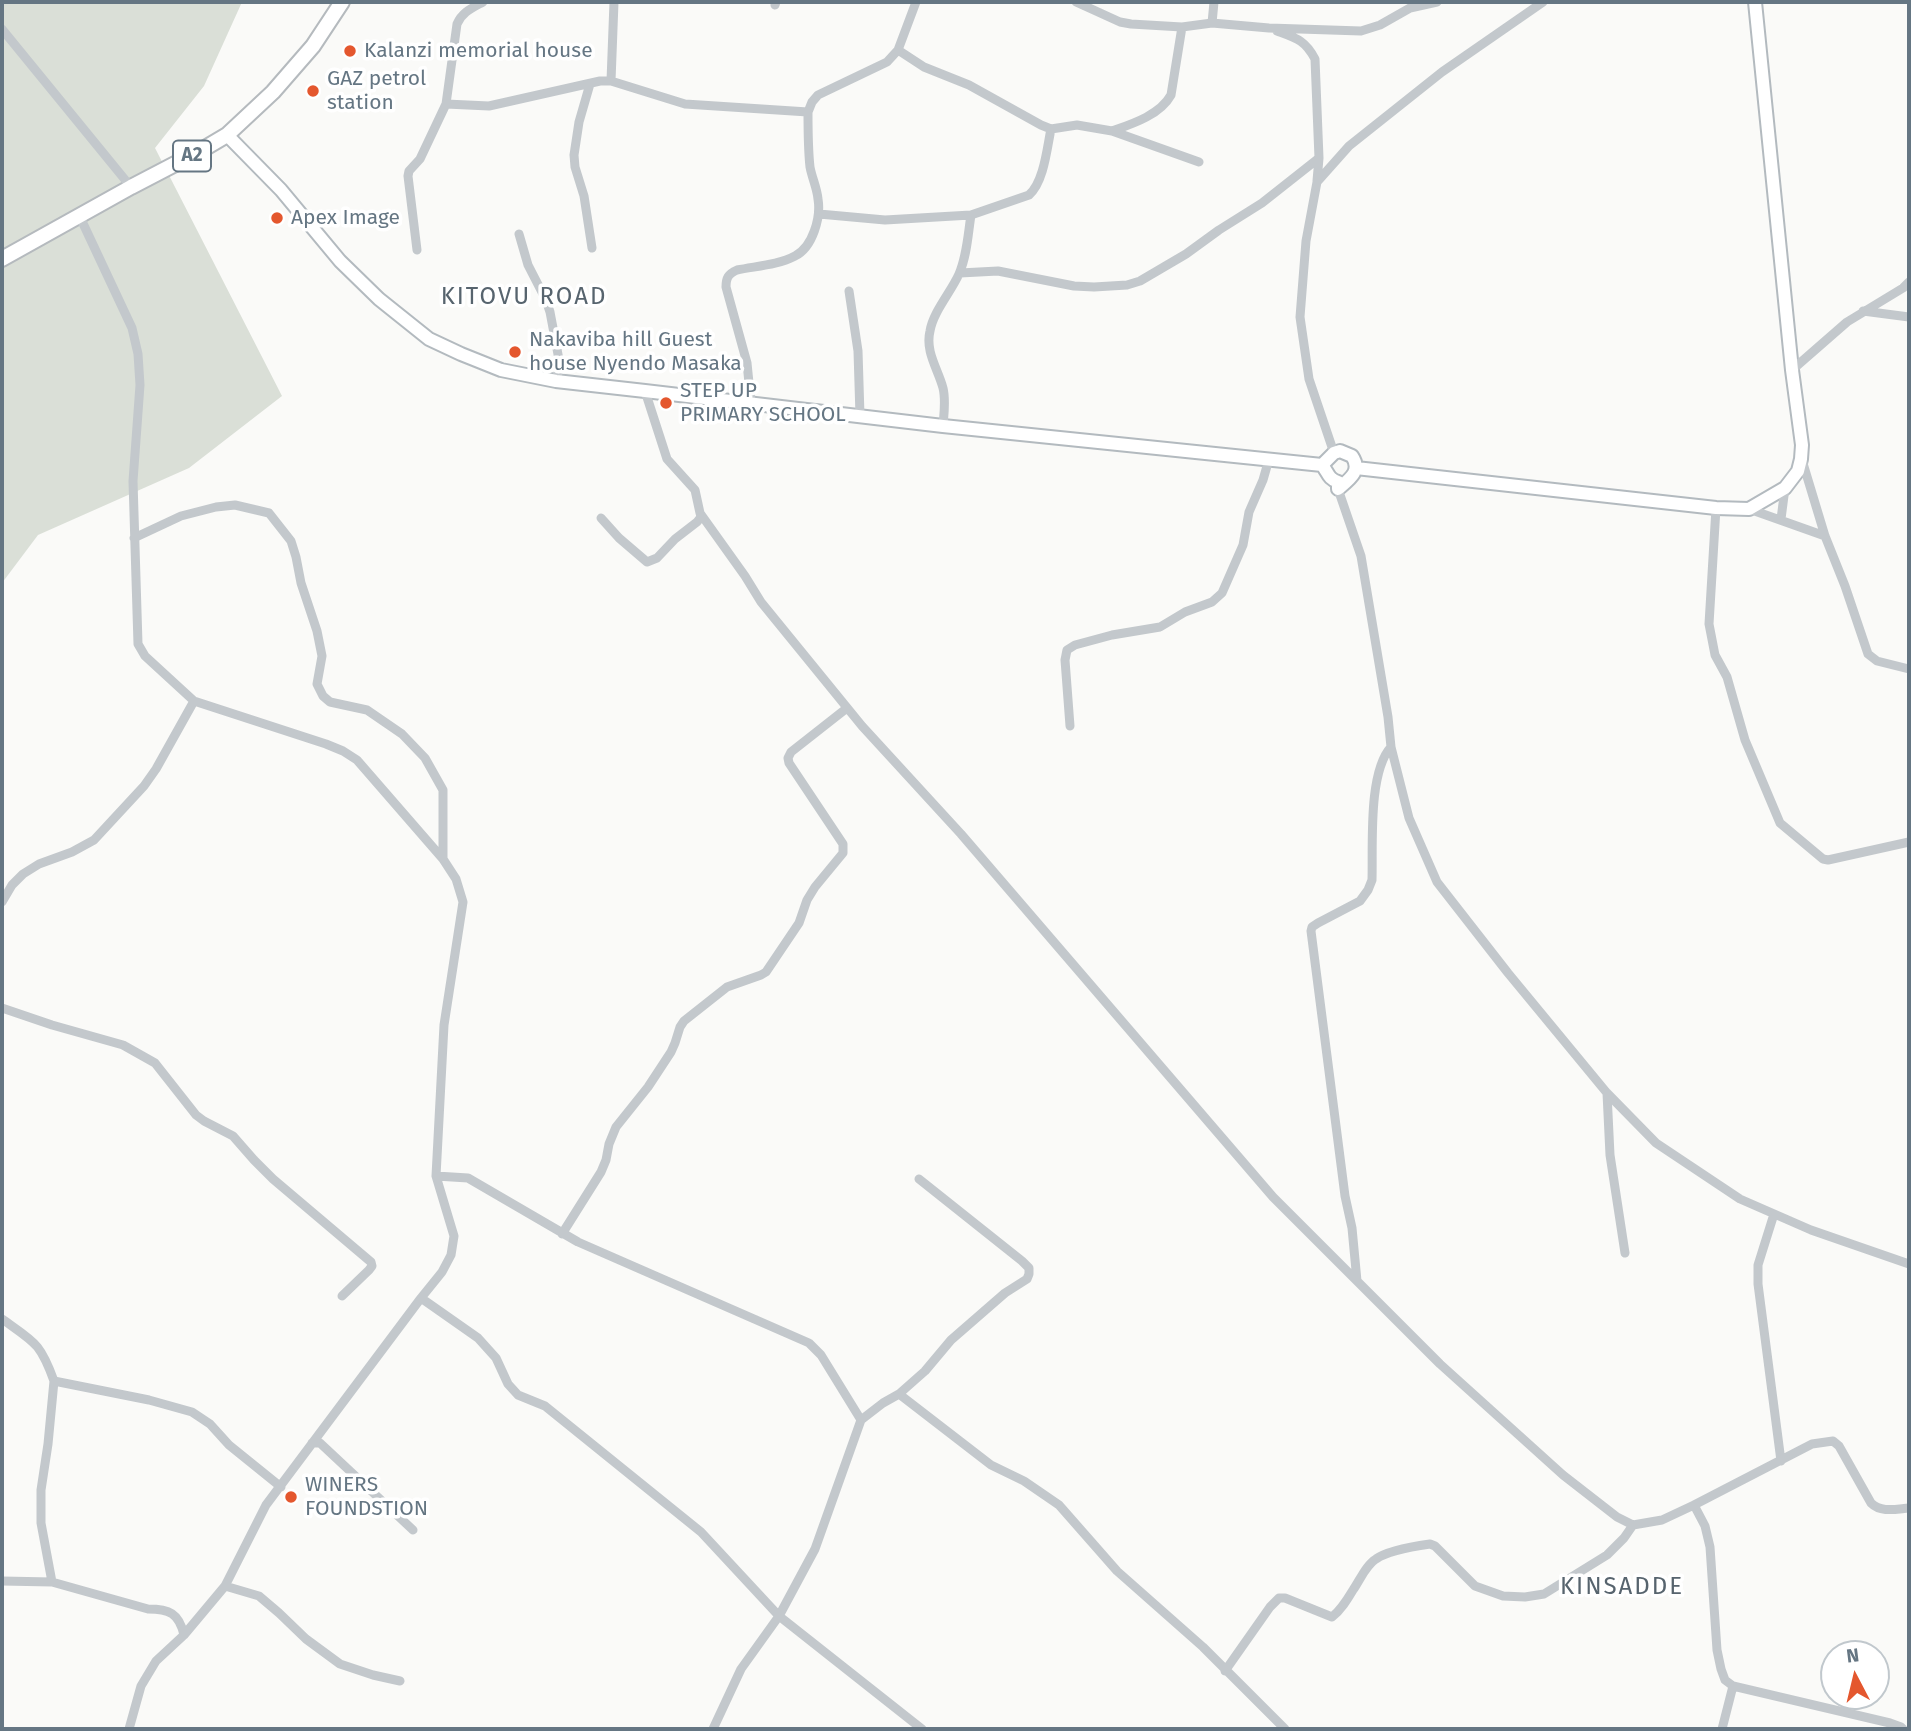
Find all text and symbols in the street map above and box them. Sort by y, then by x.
place label: Kalanzi memorial house [364,38,593,64]
marker: Kalanzi memorial house [342,43,358,59]
place label: GAZ petrol station [327,66,426,116]
marker: GAZ petrol station [305,83,321,99]
road number: A2 [173,140,211,172]
place label: Apex Image [291,205,400,231]
marker: Apex Image [269,210,285,226]
district label: KITOVU ROAD [442,283,606,311]
place label: Nakaviba hill Guest house Nyendo Masaka [529,327,742,377]
marker: Nakaviba hill Guest house Nyendo Masaka [507,344,523,360]
place label: STEP UP PRIMARY SCHOOL [680,378,846,428]
marker: STEP UP PRIMARY SCHOOL [658,395,674,411]
place label: WINERS FOUNDSTION [305,1472,428,1522]
marker: WINERS FOUNDSTION [283,1489,299,1505]
district label: KINSADDE [1561,1573,1683,1601]
north arrow [1820,1640,1890,1710]
text: N [1845,1643,1860,1668]

